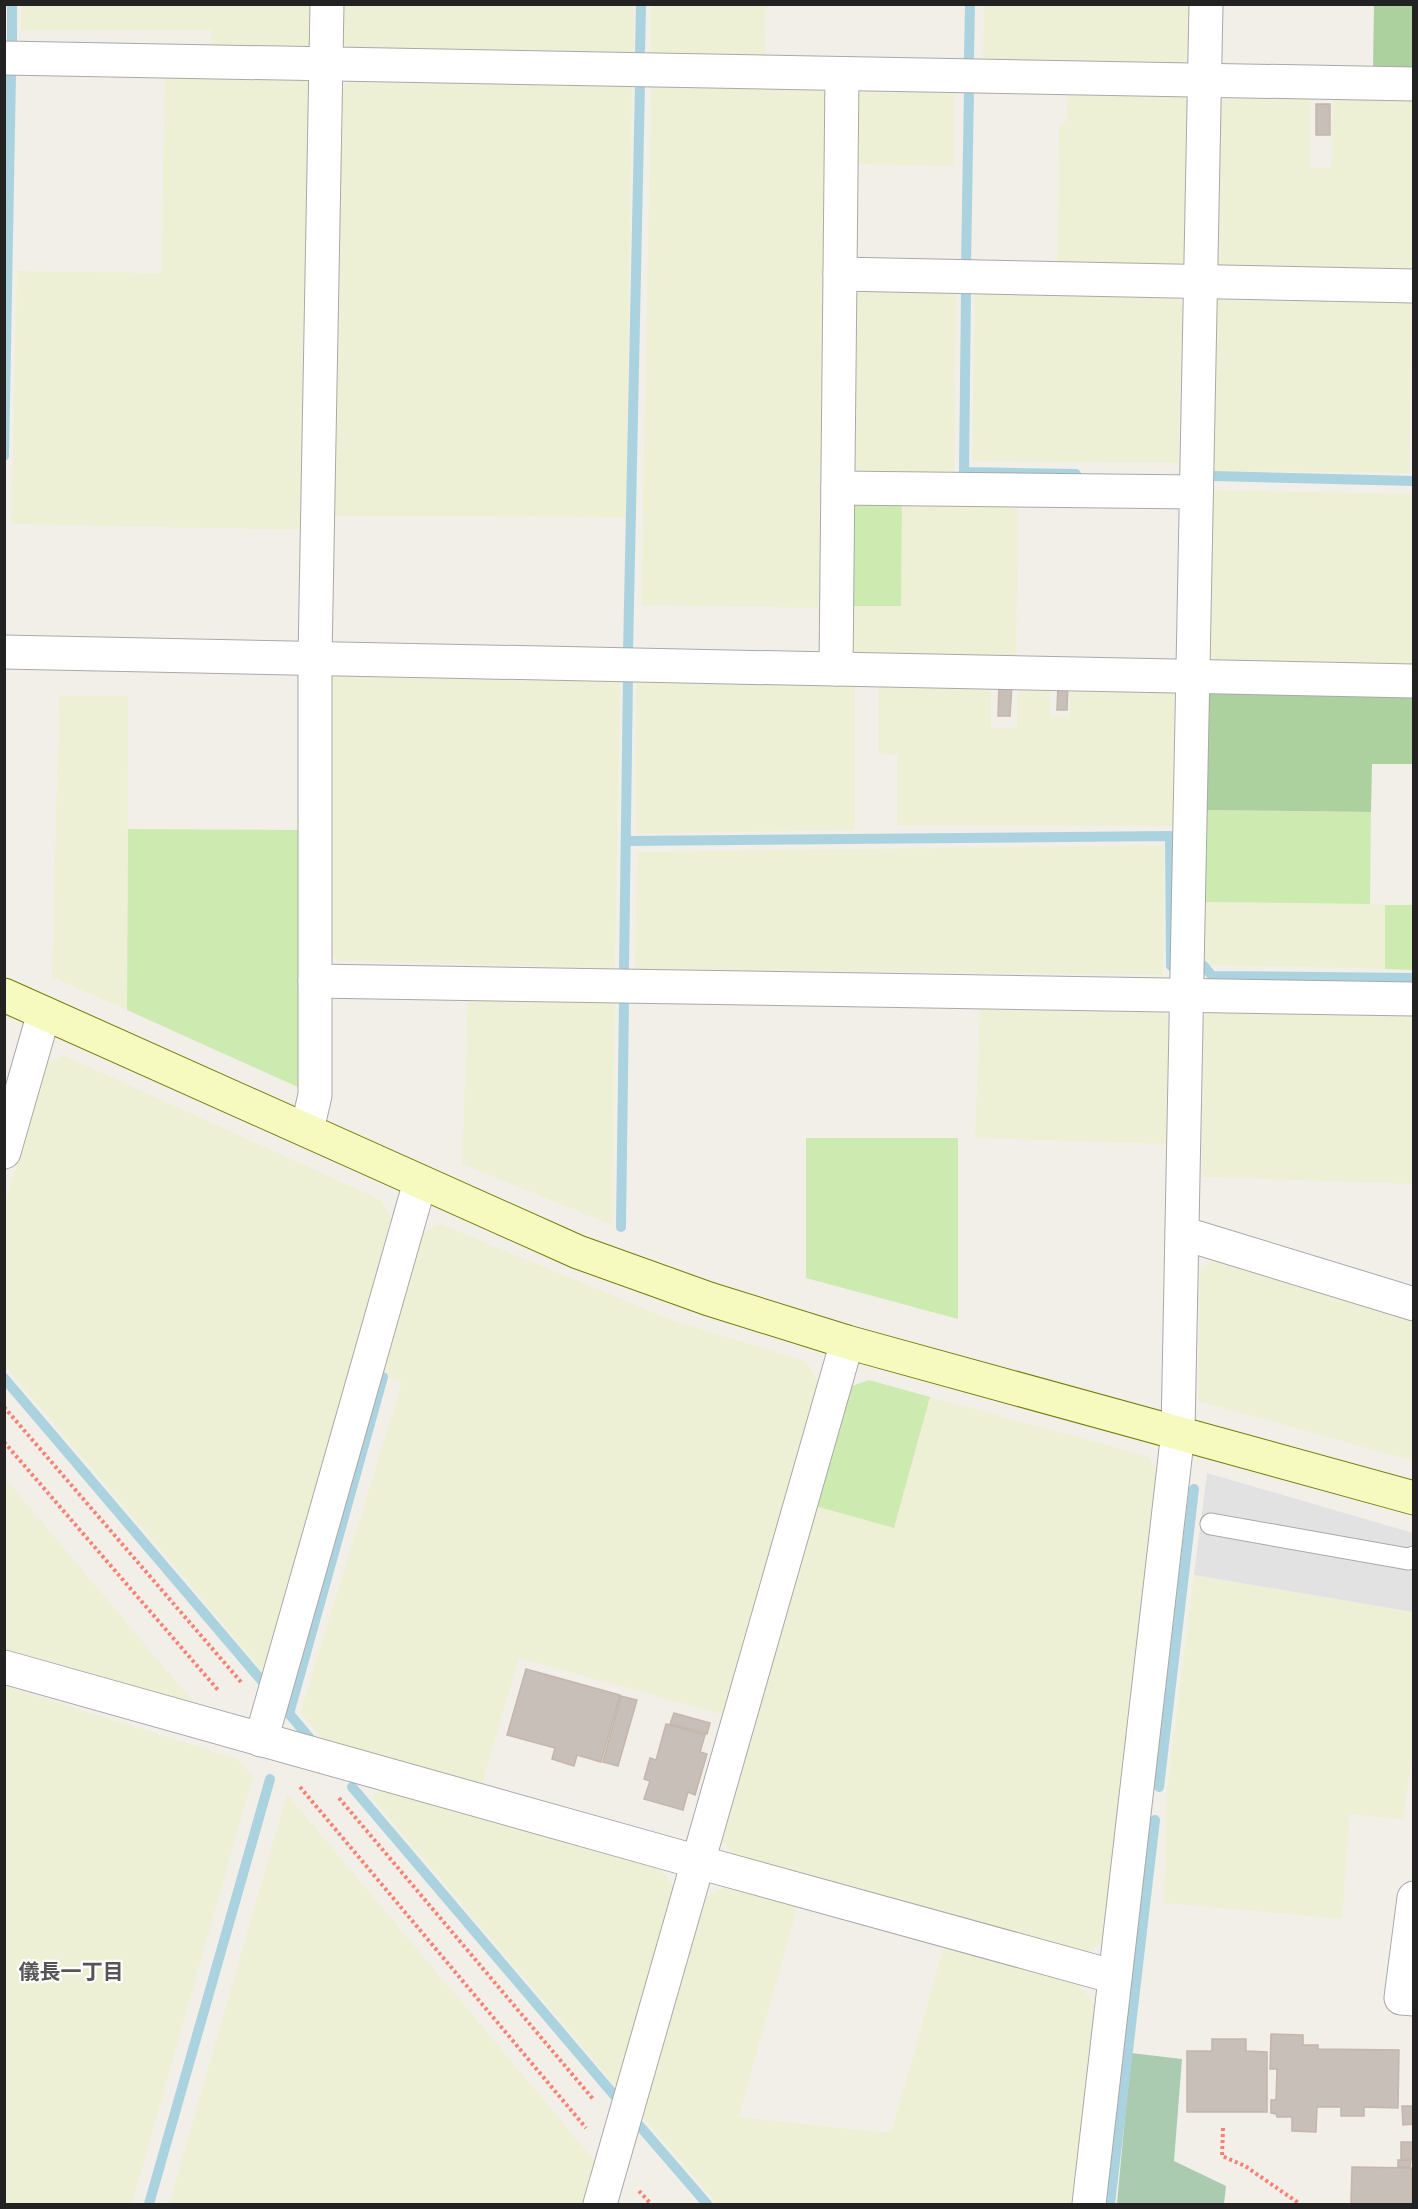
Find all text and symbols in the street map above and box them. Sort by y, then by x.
district label: 儀長一丁目 [19,1960,124,1987]

